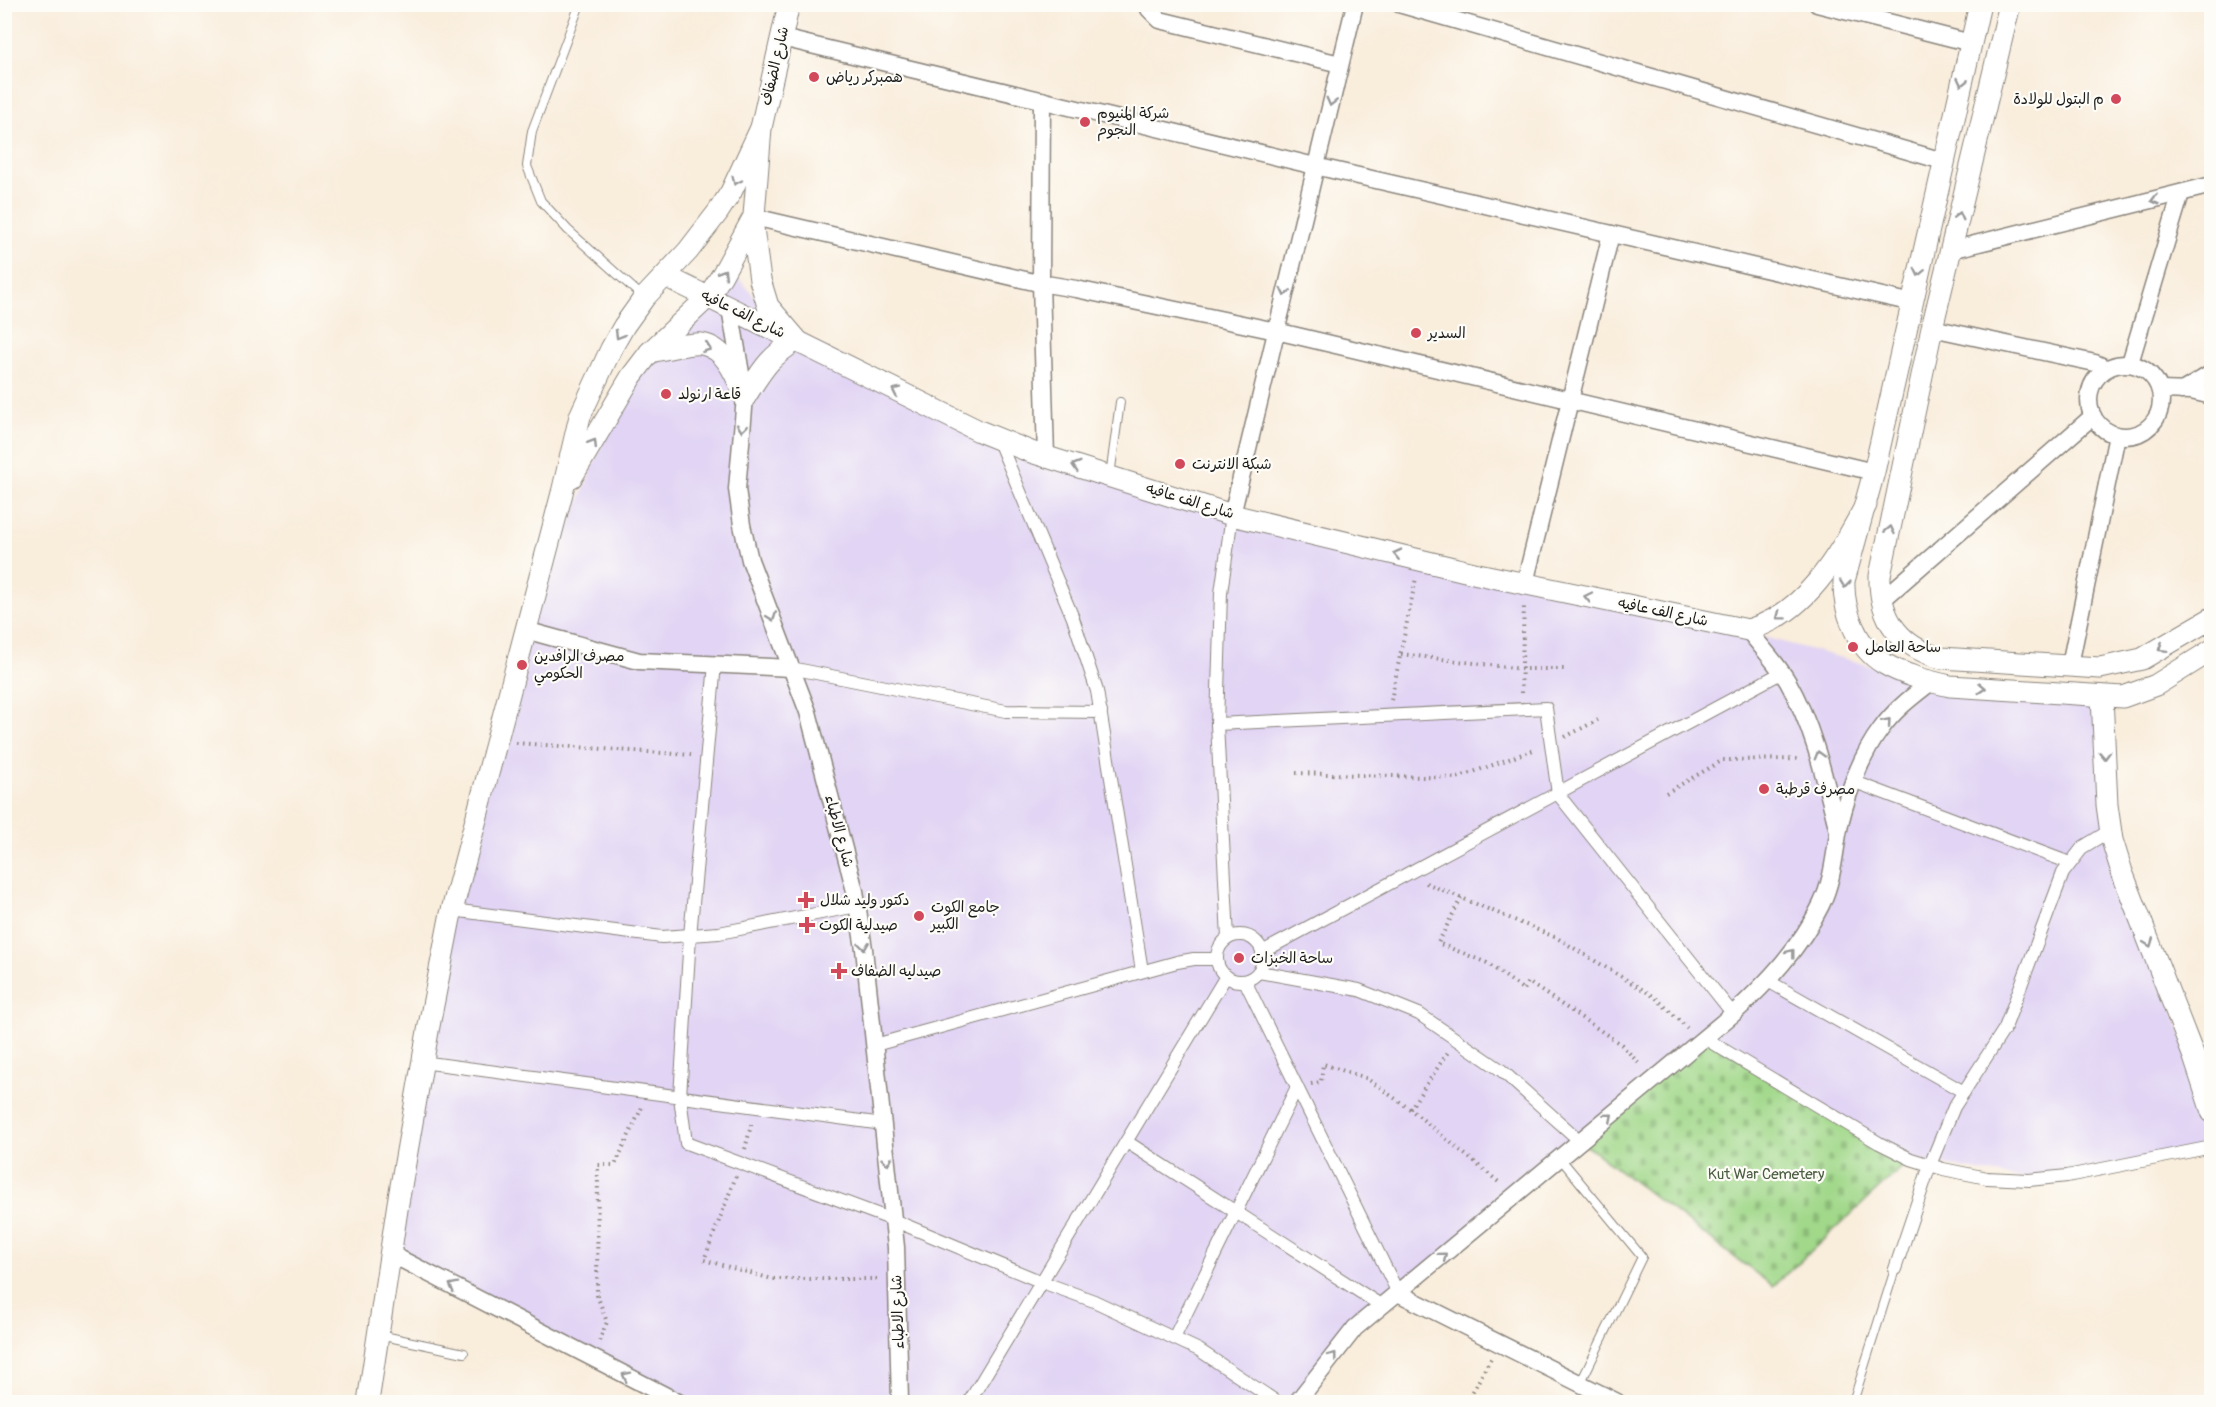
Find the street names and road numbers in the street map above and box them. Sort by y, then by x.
street label: شارع الضفاف [757,25,793,107]
street label: شارع الف عافيه [698,285,788,343]
street label: شارع الف عافيه [1143,479,1237,523]
street label: شارع الف عافيه [1616,593,1710,631]
street label: شارع الاطباء [820,793,858,869]
street label: شارع الاطباء [887,1274,909,1350]

